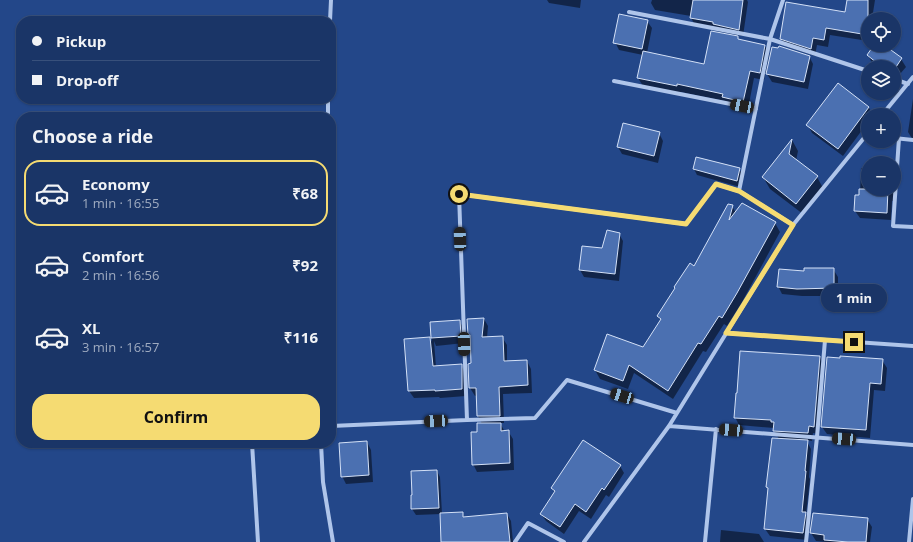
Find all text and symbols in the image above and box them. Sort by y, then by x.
map controls [861,12,901,196]
button: locate [861,12,901,52]
text: Pickup [56,31,106,51]
button: layers [861,60,901,100]
text: Drop-off [56,70,118,90]
car [729,98,755,114]
button: + [861,108,901,148]
text: Choose a ride [32,124,153,148]
button: − [861,156,901,196]
text: Economy [82,174,150,194]
icon: car [34,175,70,211]
text: ₹68 [292,183,318,203]
route start [450,185,468,203]
text: 1 min · 16:55 [82,194,159,212]
car [454,227,466,251]
text: Comfort [82,246,144,266]
icon: car [34,247,70,283]
text: ₹92 [292,255,318,275]
text: 2 min · 16:56 [82,266,159,284]
callout: 1 min [821,284,887,312]
text: 1 min [836,289,872,307]
text: XL [82,318,100,338]
icon: car [34,319,70,355]
text: ₹116 [284,327,318,347]
car [458,332,470,356]
route end [845,333,863,351]
text: 3 min · 16:57 [82,338,159,356]
car [609,387,635,405]
button: Confirm [32,394,320,440]
car [424,414,448,428]
car [719,423,743,437]
car [832,432,856,446]

